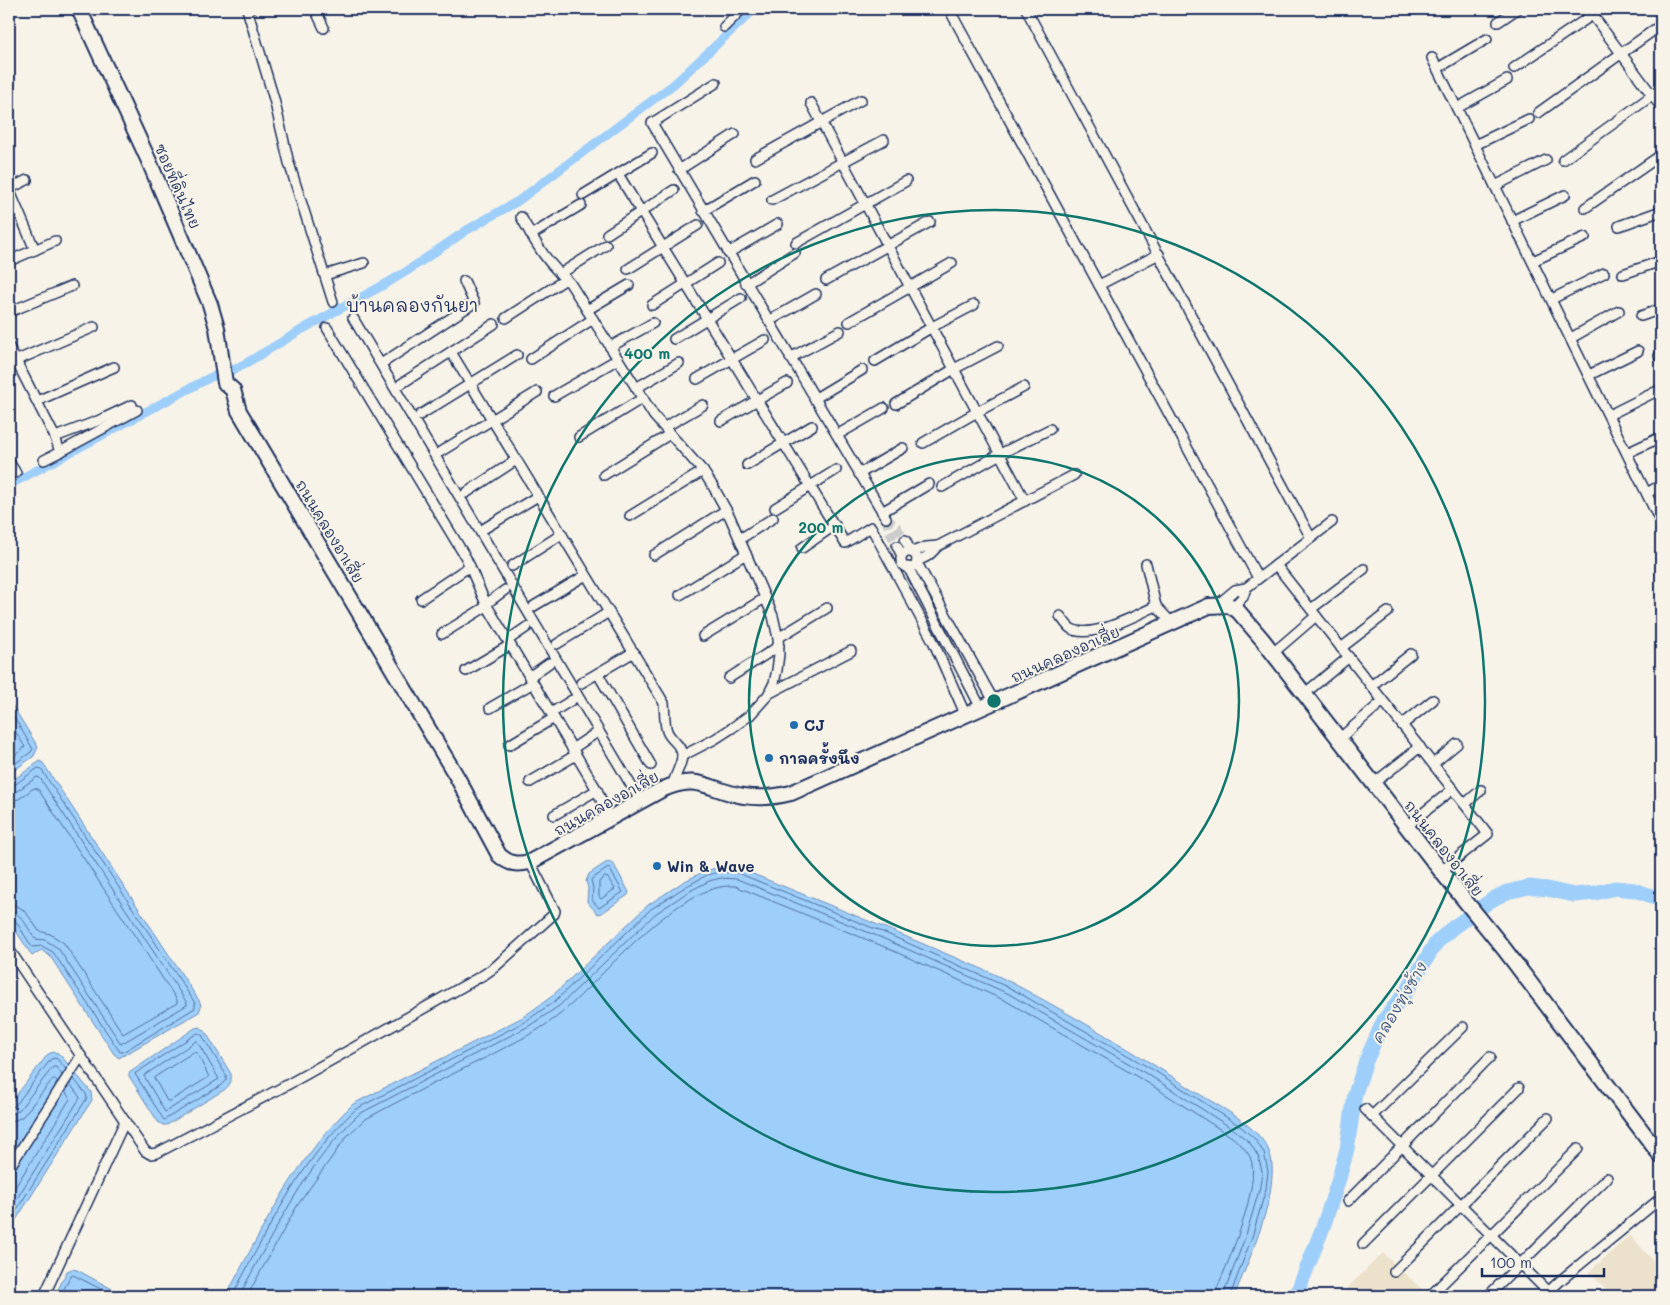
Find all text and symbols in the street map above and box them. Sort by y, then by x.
street label: ซอยที่ดินไทย [150,138,211,232]
district label: บ้านคลองกันยา [346,293,478,317]
text: 400 m [624,343,670,363]
street label: ถนนคลองอาเสี่ย [291,473,373,586]
text: 200 m [799,517,844,537]
street label: ถนนคลองอาเสี่ย [1005,616,1123,687]
centre of rings [985,692,1003,710]
place label: CJ [804,715,825,735]
marker: CJ [788,719,800,731]
place label: กาลครั้งนึง [779,742,860,768]
marker: กาลครั้งนึง [763,752,775,764]
street label: ถนนคลองอาเสี่ย [547,761,662,840]
street label: ถนนคลองอาเสี่ย [1400,792,1492,900]
place label: Win & Wave [667,856,755,876]
marker: Win & Wave [651,860,663,872]
water label: คลองทุ่งช้าง [1366,957,1434,1048]
scale bar [1482,1245,1605,1277]
text: 100 m [1490,1252,1532,1272]

